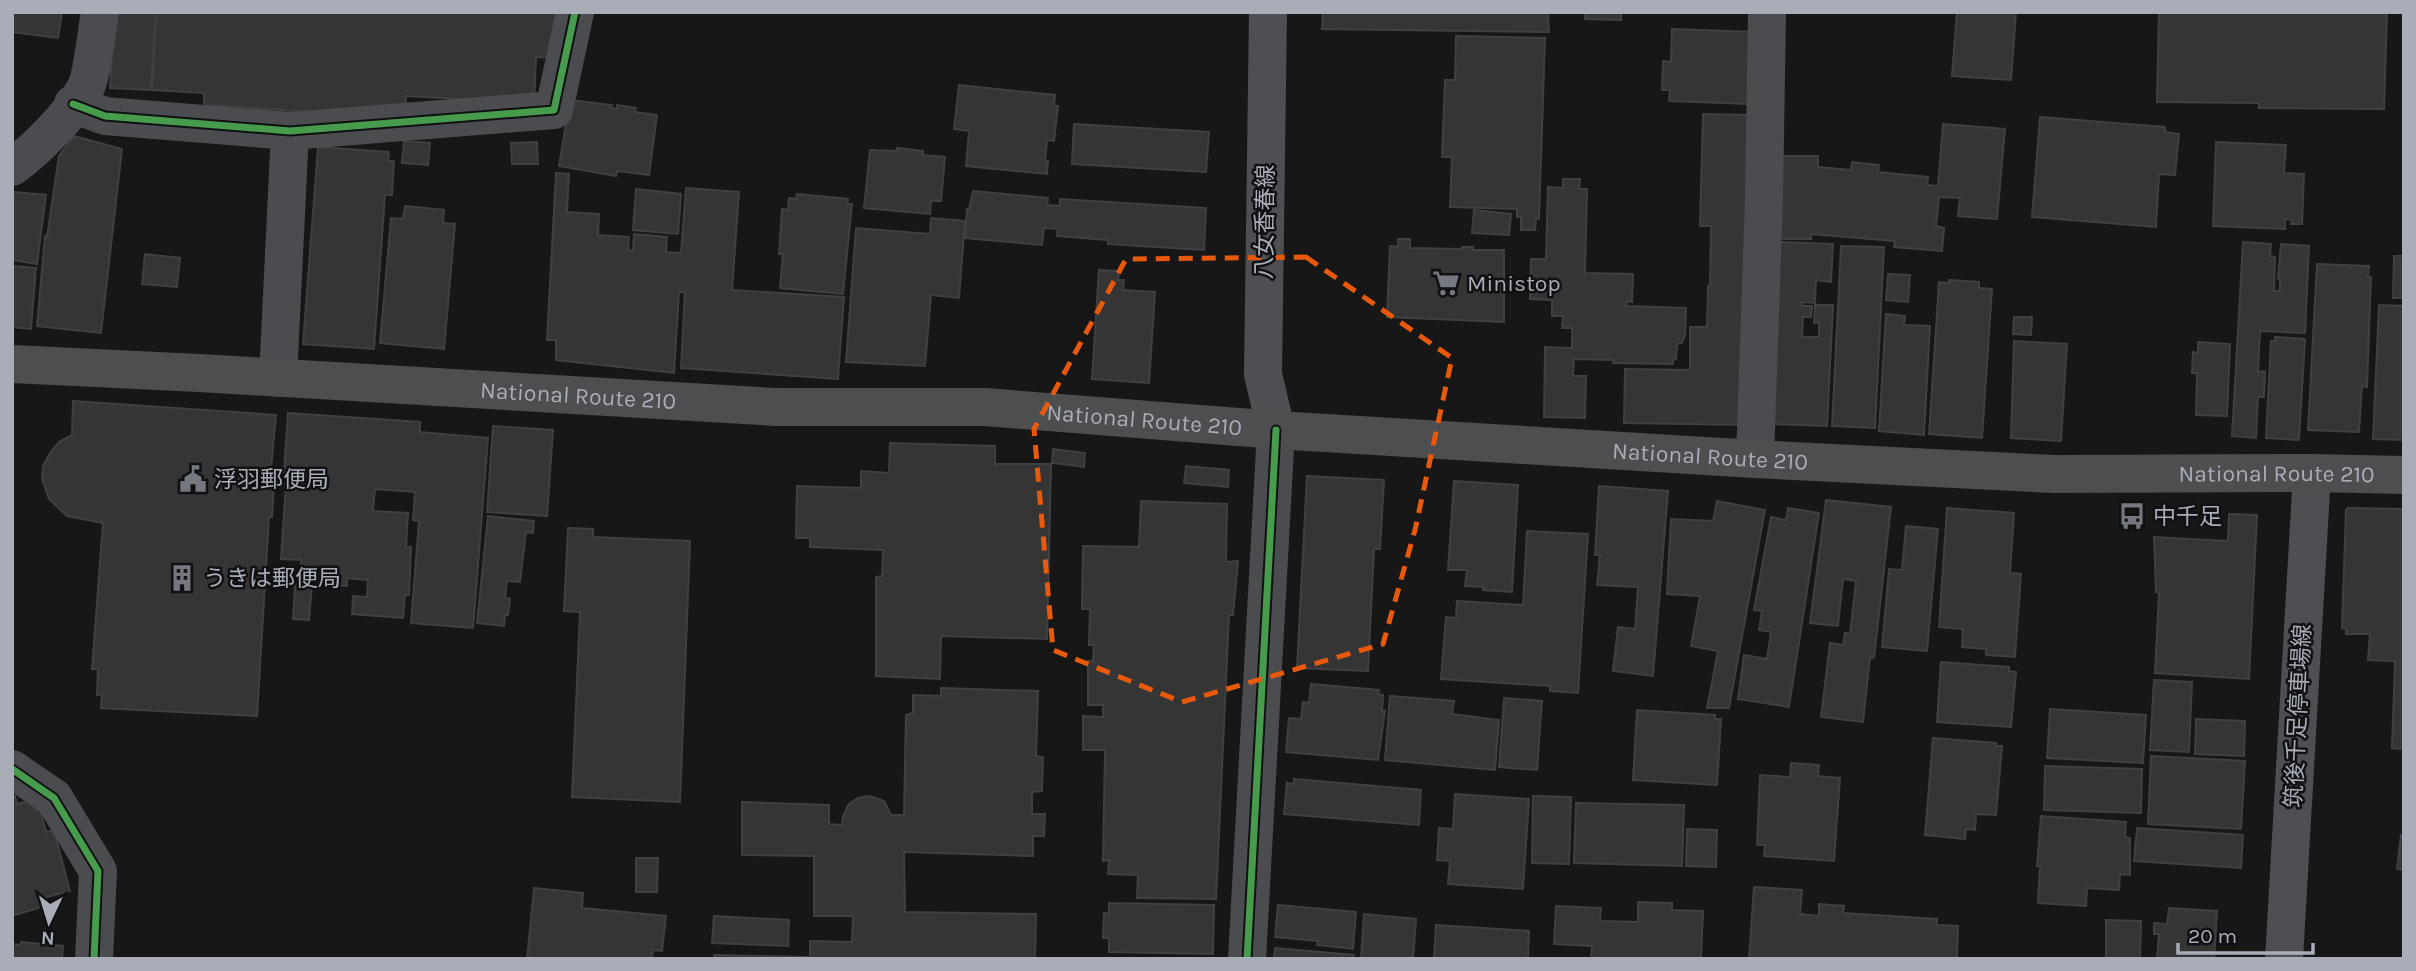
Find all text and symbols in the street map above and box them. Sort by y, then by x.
street label: 八女香春線 [1250,164,1280,280]
supermarket icon: Ministop [1431,268,1461,298]
place label: Ministop [1467,270,1561,297]
street label: National Route 210 [479,376,677,415]
street label: National Route 210 [1045,398,1243,441]
street label: National Route 210 [1611,437,1809,475]
street label: National Route 210 [2178,459,2375,488]
public building icon: 浮羽郵便局 [178,464,208,494]
place label: 浮羽郵便局 [214,466,329,493]
bus stop icon: 中千足 [2117,501,2147,531]
place label: 中千足 [2153,503,2222,530]
building icon: うきは郵便局 [167,563,197,593]
place label: うきは郵便局 [203,565,341,592]
street label: 筑後千足停車場線 [2280,623,2316,809]
north arrow [14,887,84,957]
scale bar [2178,912,2313,956]
text: 20 m [2188,924,2237,948]
text: N [40,927,55,949]

